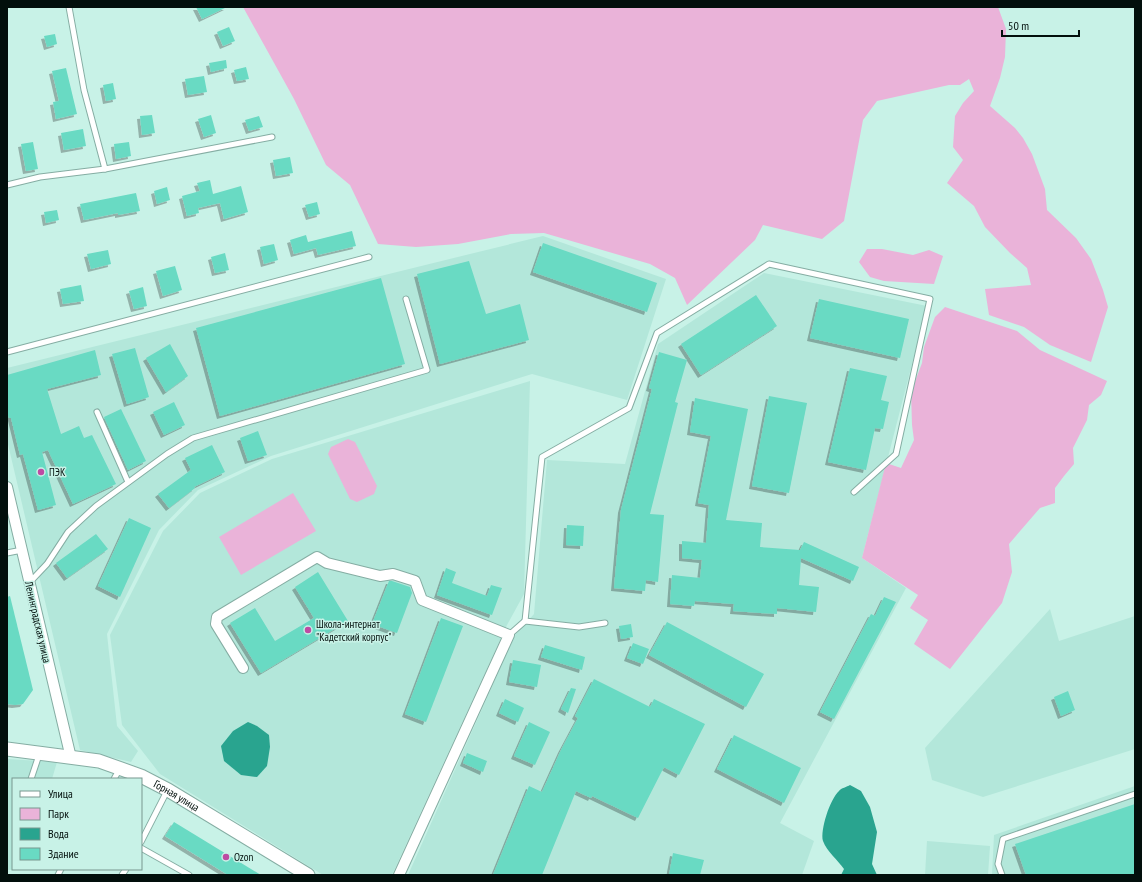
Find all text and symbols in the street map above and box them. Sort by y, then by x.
scale bar [1002,12,1079,38]
text: 50 m [1008,18,1029,33]
place label: ПЭК [49,465,66,479]
marker: ПЭК [36,467,46,477]
street label: Ленинградская улица [22,579,54,664]
place label: Школа-интернат "Кадетский корпус" [316,617,391,644]
marker: Школа-интернат "Кадетский корпус" [303,625,313,635]
street label: Горная улица [151,777,202,814]
legend [12,778,142,870]
text: Улица [48,786,73,801]
text: Парк [48,806,69,821]
text: Вода [48,826,69,841]
text: Здание [48,846,79,861]
place label: Ozon [234,850,253,864]
marker: Ozon [221,852,231,862]

